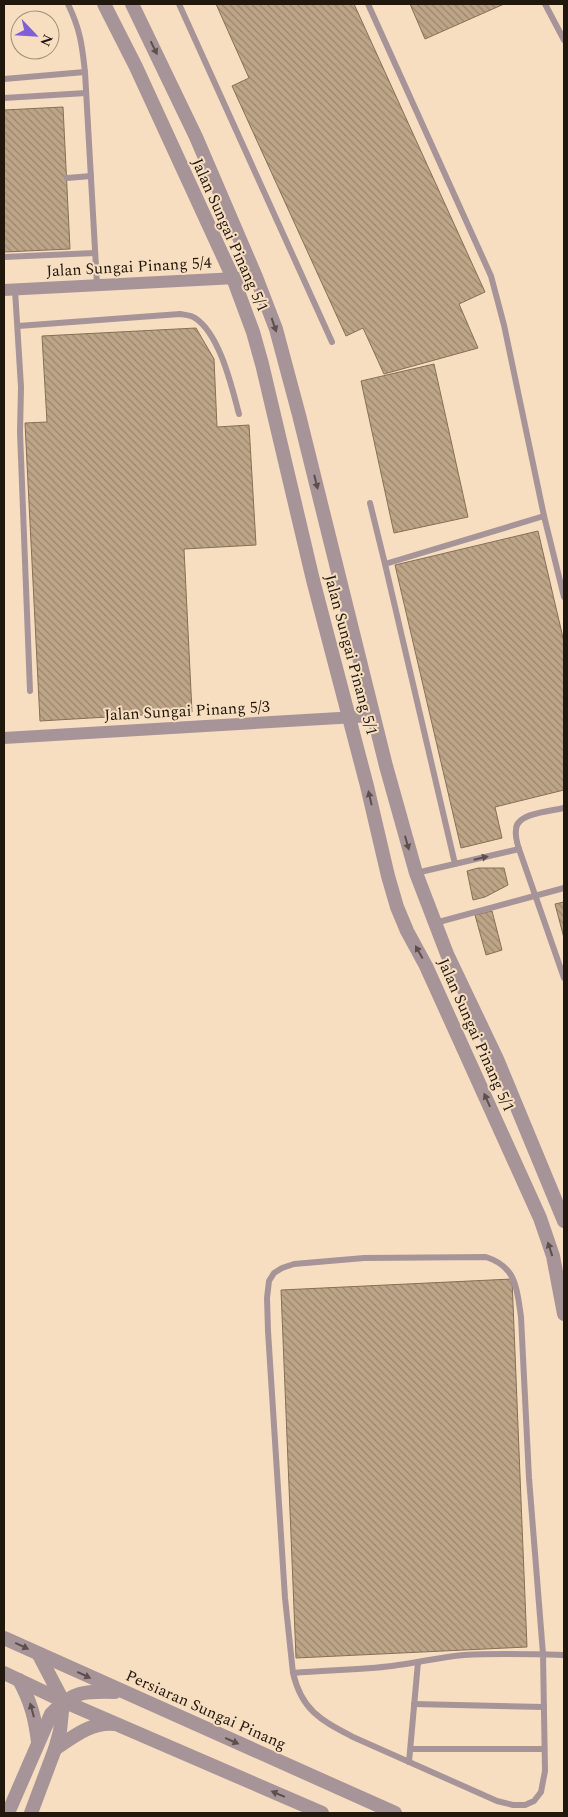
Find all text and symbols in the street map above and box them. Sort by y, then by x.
north arrow [10,10,60,60]
text: N [34,31,58,50]
one-way arrow [150,41,158,55]
street label: Jalan Sungai Pinang 5/1 [185,154,275,316]
street label: Jalan Sungai Pinang 5/4 [46,251,212,283]
one-way arrow [270,318,278,333]
one-way arrow [312,475,320,490]
street label: Jalan Sungai Pinang 5/1 [318,572,384,738]
street label: Jalan Sungai Pinang 5/3 [104,695,270,727]
one-way arrow [366,791,374,806]
one-way arrow [403,836,411,851]
one-way arrow [473,854,488,862]
one-way arrow [415,945,423,960]
street label: Jalan Sungai Pinang 5/1 [431,954,521,1116]
one-way arrow [482,1093,490,1107]
one-way arrow [546,1242,554,1257]
one-way arrow [15,1643,29,1651]
street label: Persiaran Sungai Pinang [122,1664,290,1756]
one-way arrow [77,1671,91,1679]
one-way arrow [28,1703,36,1718]
one-way arrow [225,1737,239,1745]
one-way arrow [270,1789,285,1797]

